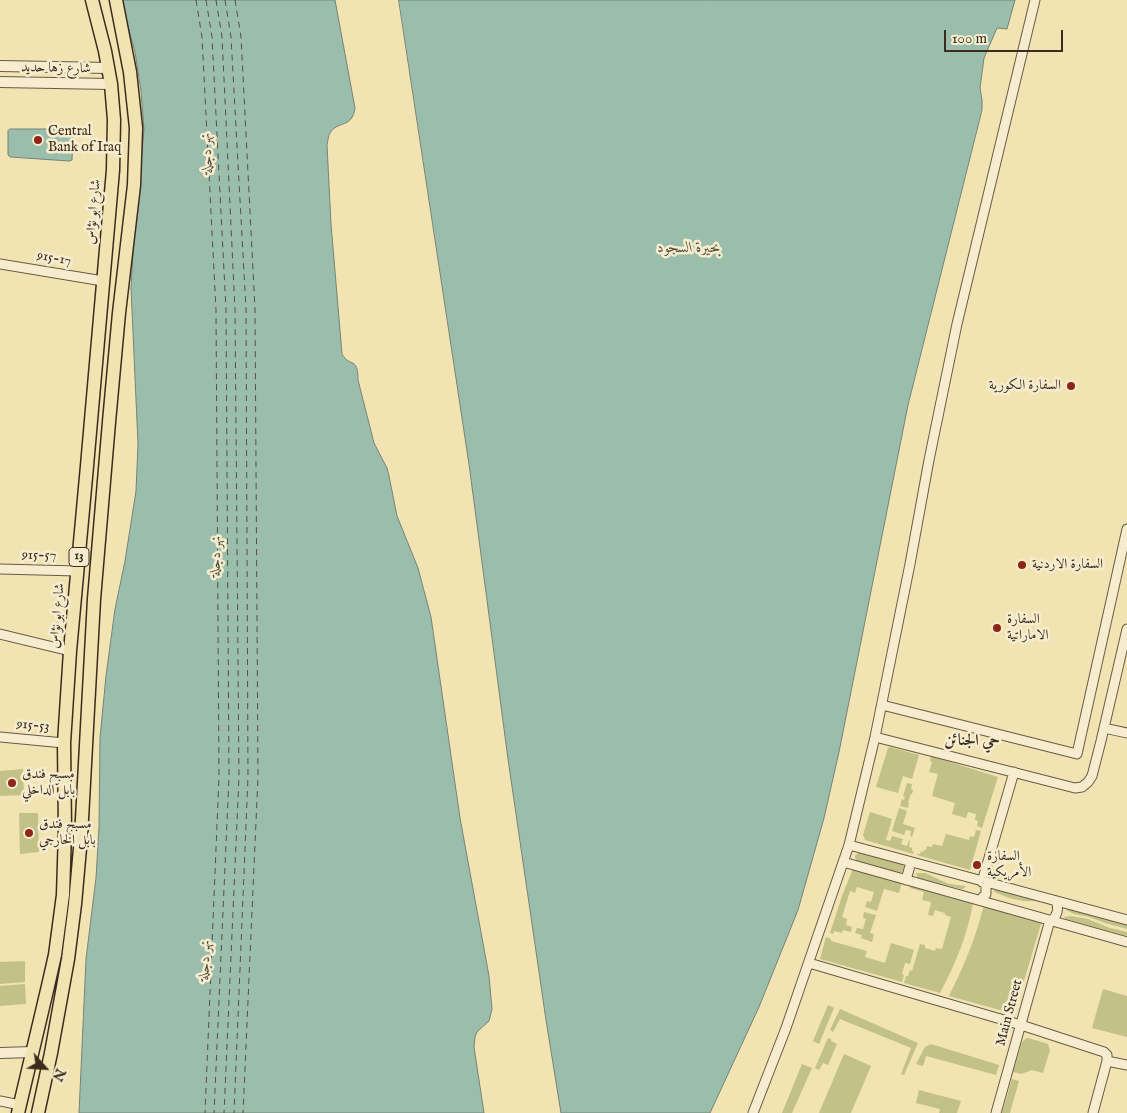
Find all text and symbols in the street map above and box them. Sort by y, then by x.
scale bar [947,20,1066,52]
text: 100 m [952,29,987,48]
street label: شارع زها حديد [21,60,91,78]
place label: Central Bank of Iraq [48,124,121,156]
water label: نهر دجلة [198,132,218,174]
marker: Central Bank of Iraq [32,134,44,146]
street label: شارع ابو نؤاس [83,179,105,245]
water label: بحيرة السجود [657,240,721,258]
street label: 915-17 [35,248,73,270]
place label: السفارة الكورية [989,378,1061,394]
marker: السفارة الكورية [1065,380,1077,392]
water label: نهر دجلة [208,535,226,577]
street label: 915-57 [22,547,56,565]
road number: 13 [69,548,89,566]
place label: السفارة الاردنية [1032,557,1103,573]
marker: السفارة الاردنية [1016,559,1028,571]
street label: شارع ابو نؤاس [47,583,69,649]
place label: السفارة الاماراتية [1007,612,1048,644]
marker: السفارة الاماراتية [991,622,1003,634]
street label: 915-53 [16,716,50,736]
district label: حي الجنائن [944,732,1000,752]
place label: مسبح فندق بابل الداخلي [22,767,75,800]
marker: مسبح فندق بابل الداخلي [6,777,18,789]
place label: مسبح فندق بابل الخارجي [39,817,96,850]
marker: مسبح فندق بابل الخارجي [23,827,35,839]
place label: السفارة الأمريكية [987,849,1031,882]
marker: السفارة الأمريكية [971,859,983,871]
water label: نهر دجلة [196,939,216,981]
street label: Main Street [993,978,1027,1048]
north arrow [20,1043,70,1093]
text: N [48,1065,69,1084]

